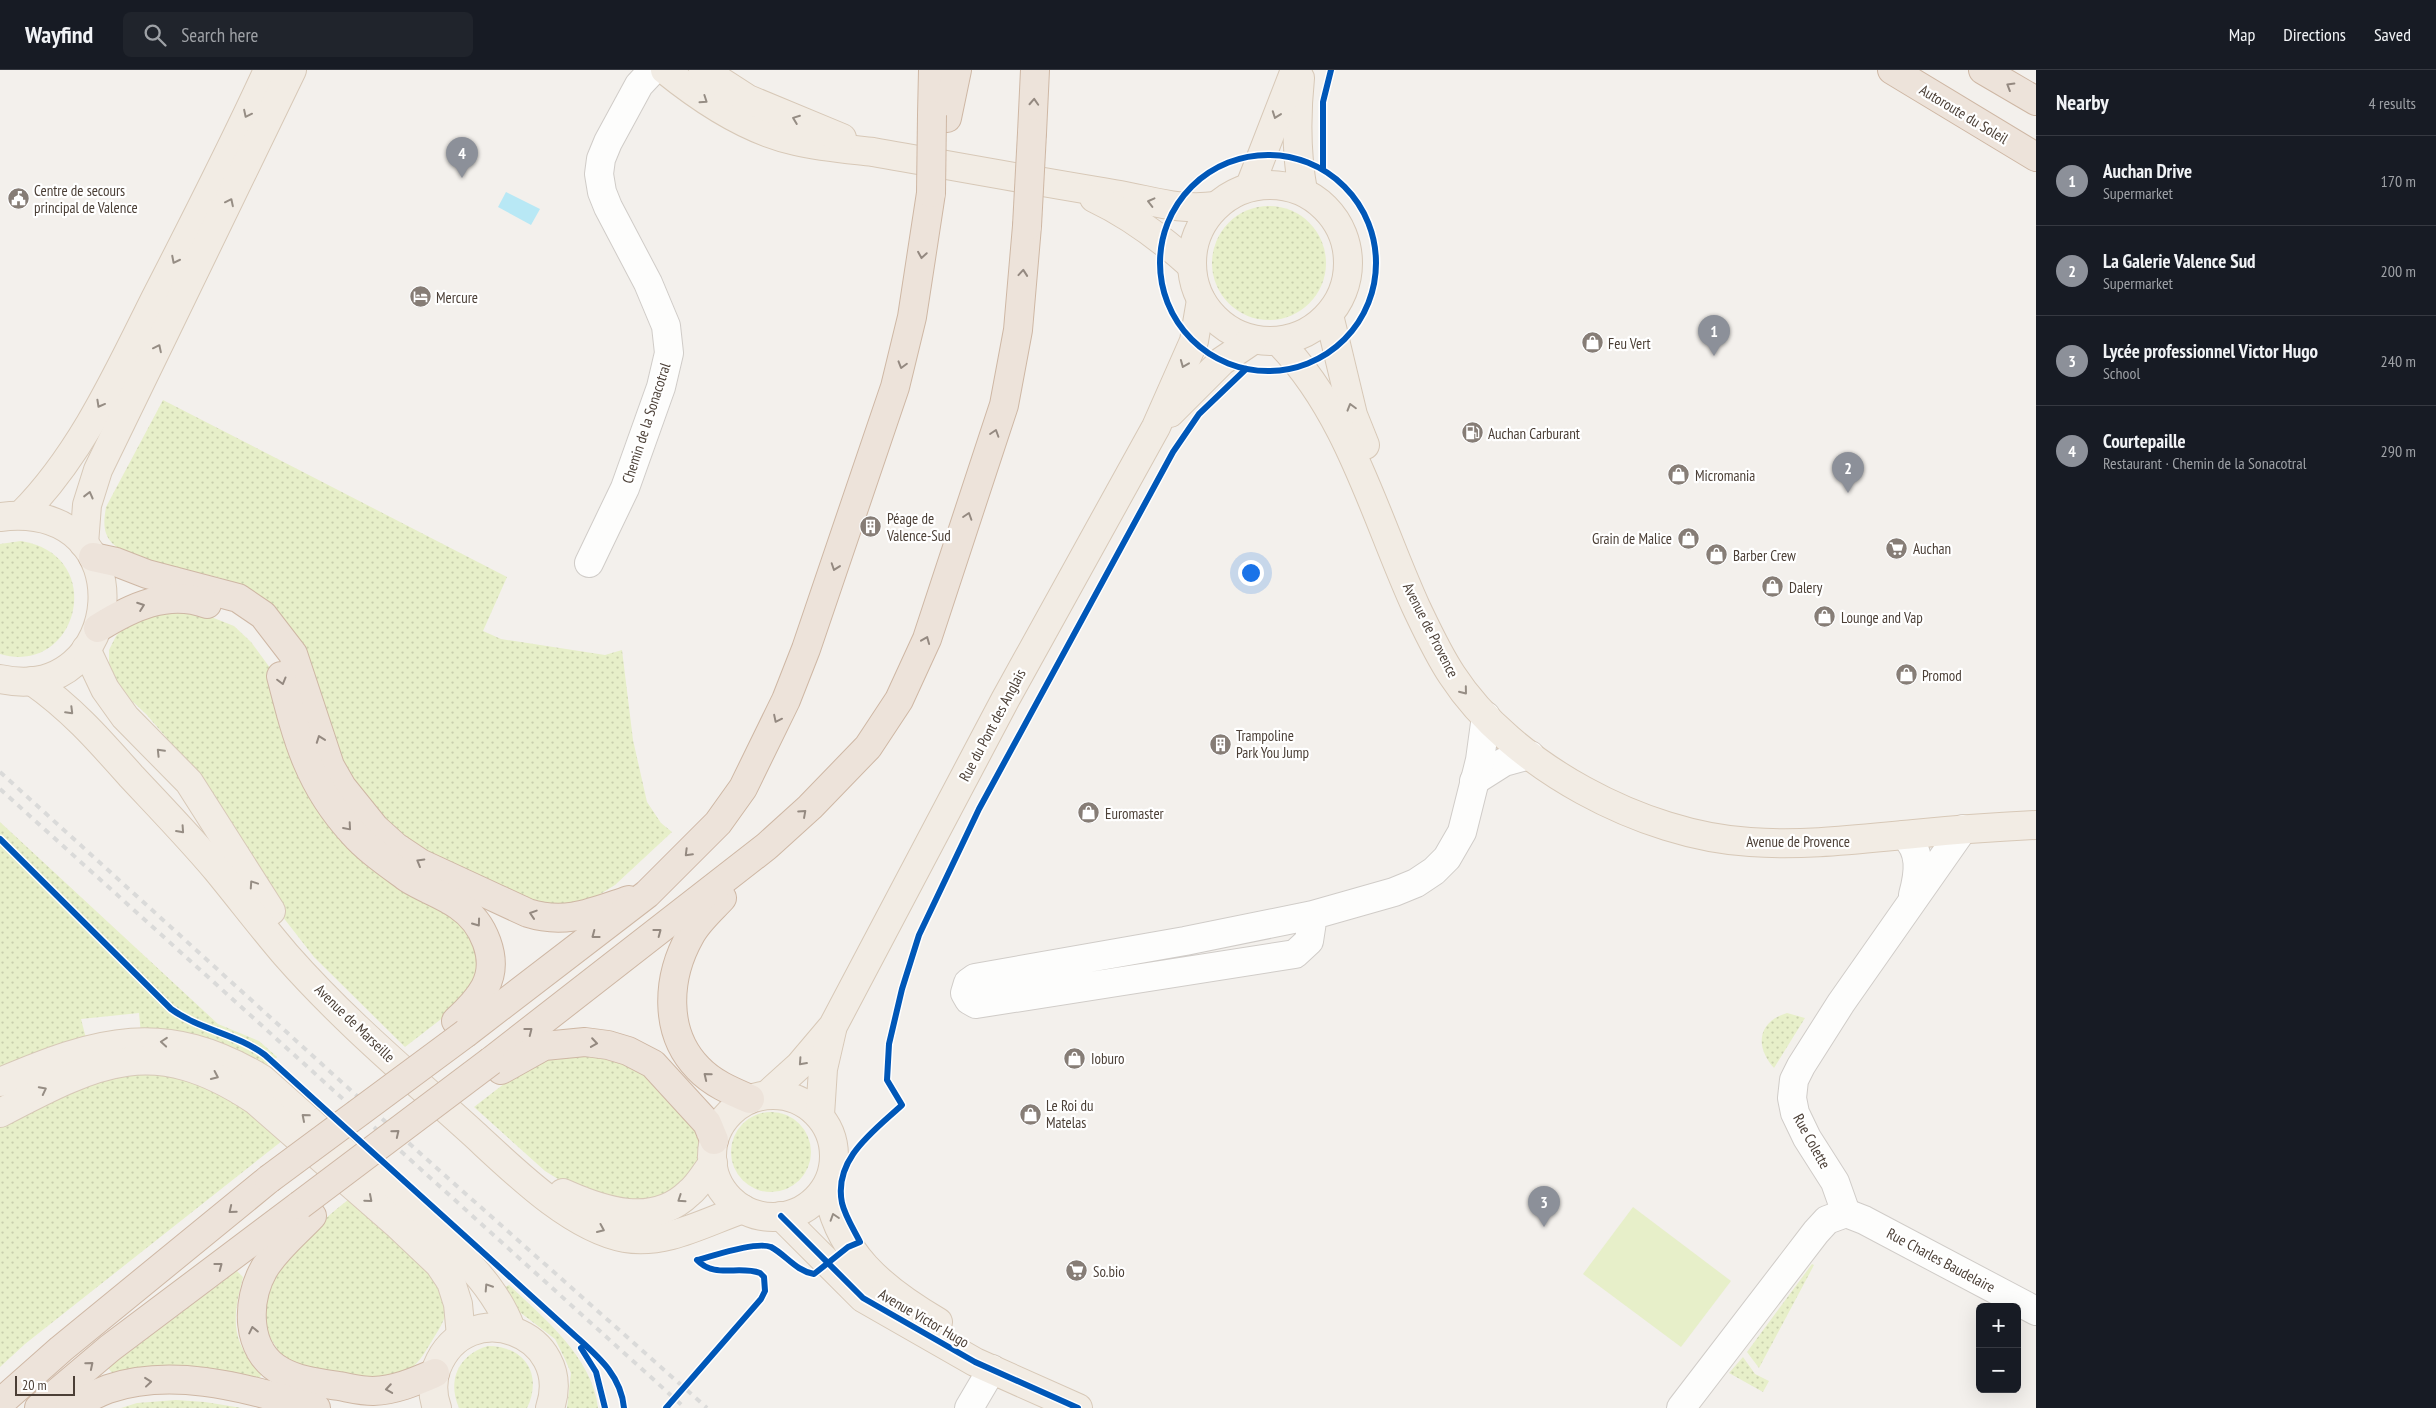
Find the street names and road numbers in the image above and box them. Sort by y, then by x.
street label: Autoroute du Soleil [1916,80,2012,148]
street label: Chemin de la Sonacotral [618,360,675,486]
street label: Avenue de Provence [1399,580,1463,680]
street label: Rue du Pont des Anglais [954,666,1030,784]
street label: Avenue de Provence [1746,832,1850,851]
street label: Avenue de Marseille [311,980,399,1066]
street label: Rue Colette [1789,1110,1835,1172]
street label: Rue Charles Baudelaire [1884,1223,1998,1297]
street label: Avenue Victor Hugo [875,1284,973,1352]

